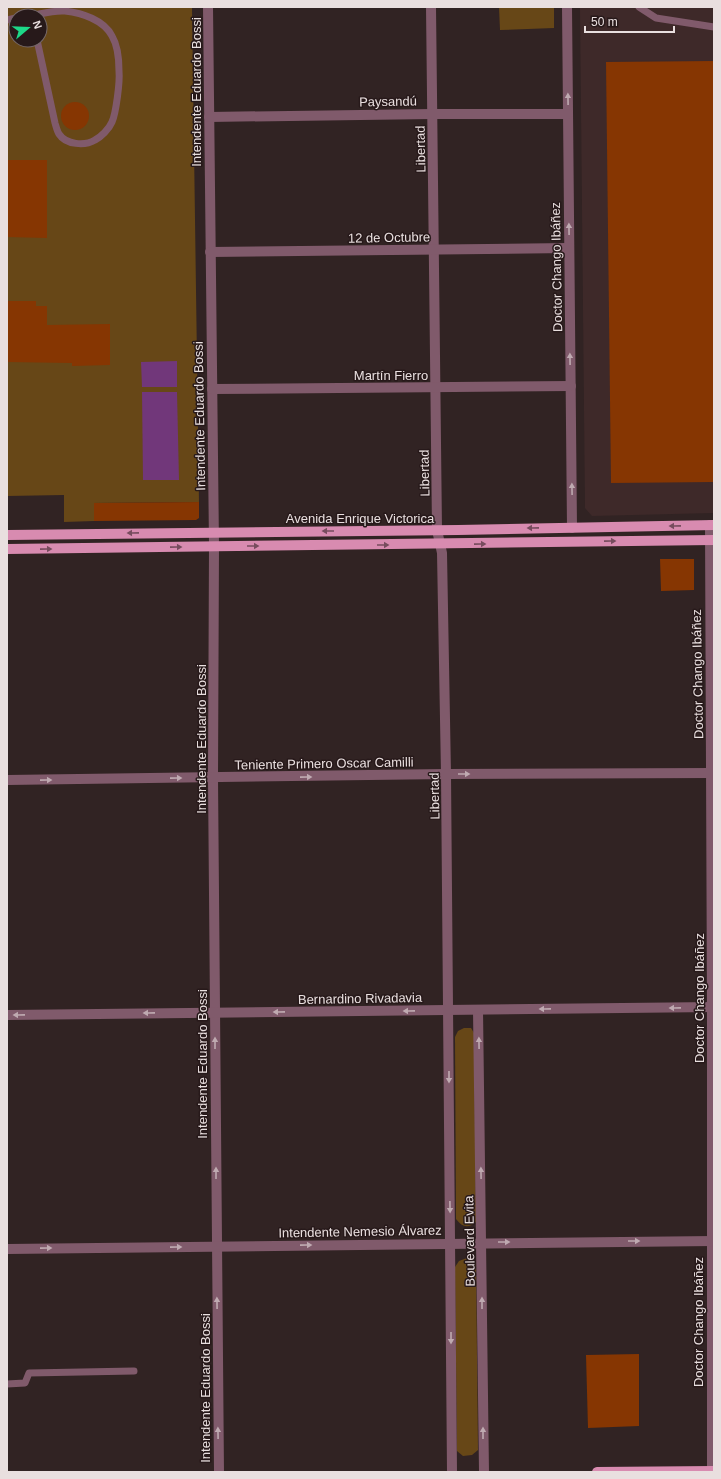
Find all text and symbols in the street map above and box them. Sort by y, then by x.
north arrow [8,8,48,48]
scale bar [585,8,674,34]
text: 50 m [591,15,618,29]
street label: Intendente Eduardo Bossi [189,17,204,167]
text: N [30,19,44,31]
one-way arrow [565,92,571,105]
street label: Paysandú [359,93,417,110]
street label: Libertad [413,125,428,173]
street label: Doctor Chango Ibáñez [548,202,565,332]
one-way arrow [566,222,572,235]
street label: 12 de Octubre [348,229,430,246]
street label: Intendente Eduardo Bossi [191,341,208,491]
one-way arrow [567,352,573,365]
street label: Martín Fierro [354,368,428,383]
street label: Libertad [417,449,432,497]
one-way arrow [569,482,575,495]
street label: Avenida Enrique Victorica [286,511,435,526]
one-way arrow [668,523,681,529]
one-way arrow [527,525,539,532]
one-way arrow [321,528,334,534]
one-way arrow [126,530,139,536]
one-way arrow [604,538,617,544]
one-way arrow [474,541,487,547]
one-way arrow [377,542,390,548]
one-way arrow [247,543,260,549]
one-way arrow [170,544,183,550]
one-way arrow [40,546,53,552]
street label: Doctor Chango Ibáñez [689,609,706,739]
street label: Intendente Eduardo Bossi [194,664,209,814]
street label: Teniente Primero Oscar Camilli [234,754,414,773]
one-way arrow [458,771,471,777]
street label: Libertad [427,772,442,820]
one-way arrow [300,773,312,780]
one-way arrow [170,775,183,781]
one-way arrow [40,777,53,783]
street label: Doctor Chango Ibáñez [692,933,707,1063]
street label: Intendente Eduardo Bossi [195,989,210,1139]
street label: Bernardino Rivadavia [298,990,423,1007]
one-way arrow [668,1005,681,1011]
one-way arrow [538,1006,551,1012]
one-way arrow [403,1007,415,1014]
one-way arrow [272,1009,285,1015]
one-way arrow [142,1010,155,1016]
one-way arrow [13,1011,25,1018]
one-way arrow [212,1036,218,1049]
one-way arrow [476,1036,482,1049]
one-way arrow [446,1071,452,1084]
one-way arrow [213,1166,219,1179]
one-way arrow [478,1166,484,1179]
street label: Boulevard Evita [461,1195,478,1287]
one-way arrow [447,1201,453,1214]
street label: Intendente Nemesio Álvarez [278,1223,442,1240]
one-way arrow [628,1238,641,1244]
one-way arrow [498,1239,511,1245]
one-way arrow [300,1242,313,1248]
one-way arrow [170,1244,183,1250]
one-way arrow [40,1245,53,1251]
street label: Doctor Chango Ibáñez [691,1257,706,1387]
one-way arrow [214,1296,220,1309]
one-way arrow [479,1296,485,1309]
street label: Intendente Eduardo Bossi [198,1313,213,1463]
one-way arrow [448,1332,454,1345]
one-way arrow [215,1426,221,1439]
one-way arrow [480,1427,487,1439]

